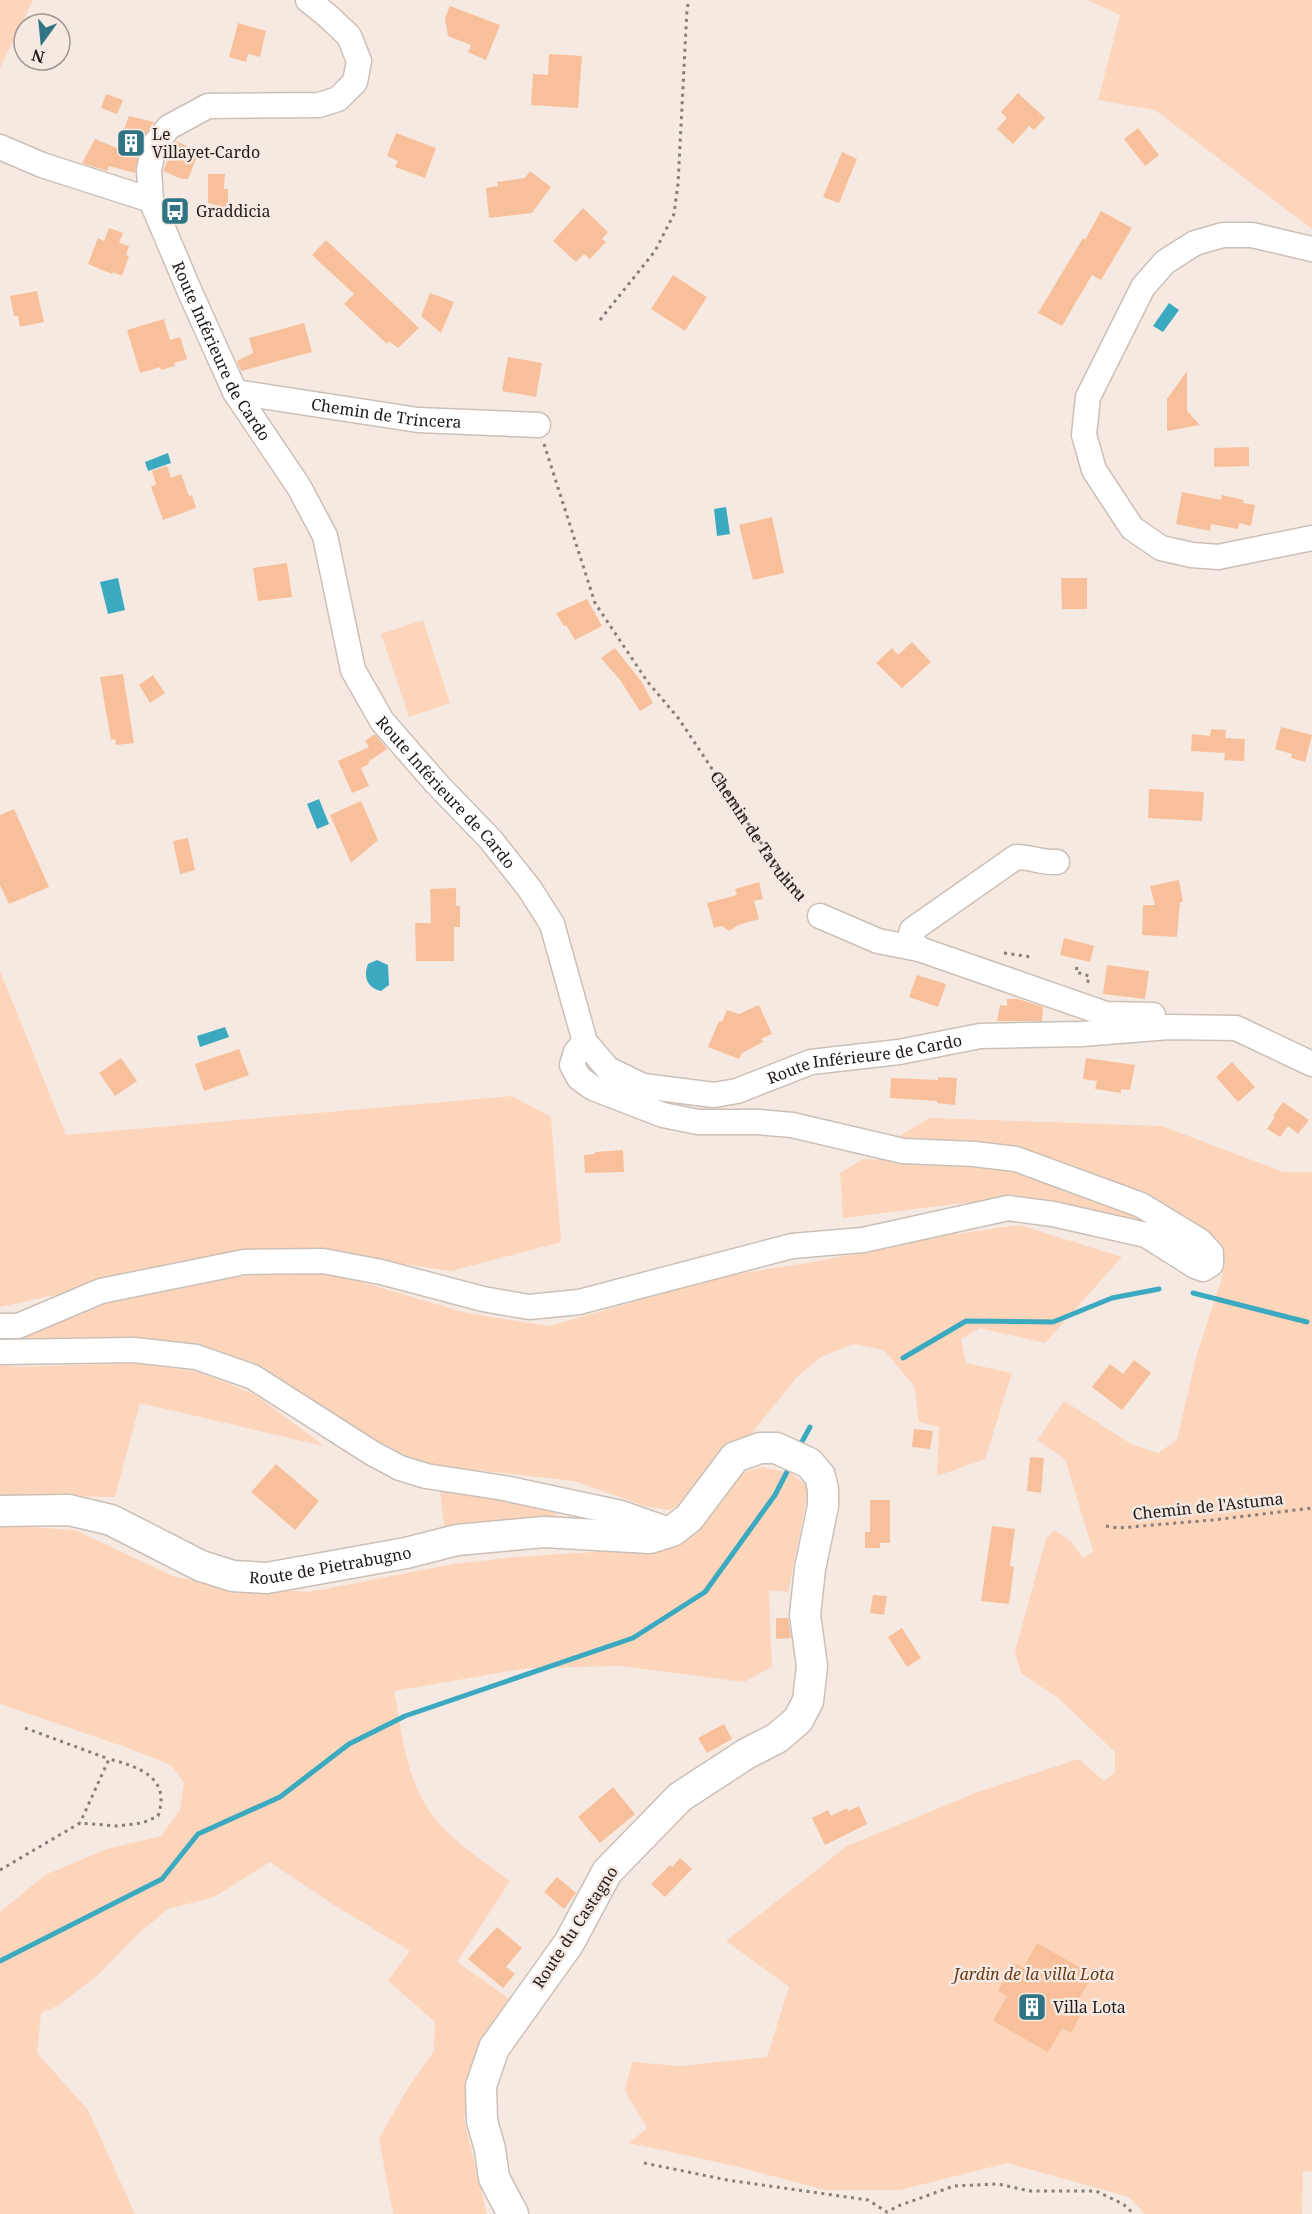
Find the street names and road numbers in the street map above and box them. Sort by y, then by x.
street label: Route Inférieure de Cardo [167,258,276,445]
street label: Chemin de Trincera [310,393,462,433]
street label: Route Inférieure de Cardo [371,711,520,873]
street label: Chemin de Tavulinu [705,767,812,906]
street label: Route Inférieure de Cardo [764,1029,964,1089]
street label: Chemin de l'Astuma [1132,1487,1284,1525]
street label: Route de Pietrabugno [248,1541,414,1589]
street label: Route du Castagno [527,1862,623,1992]

